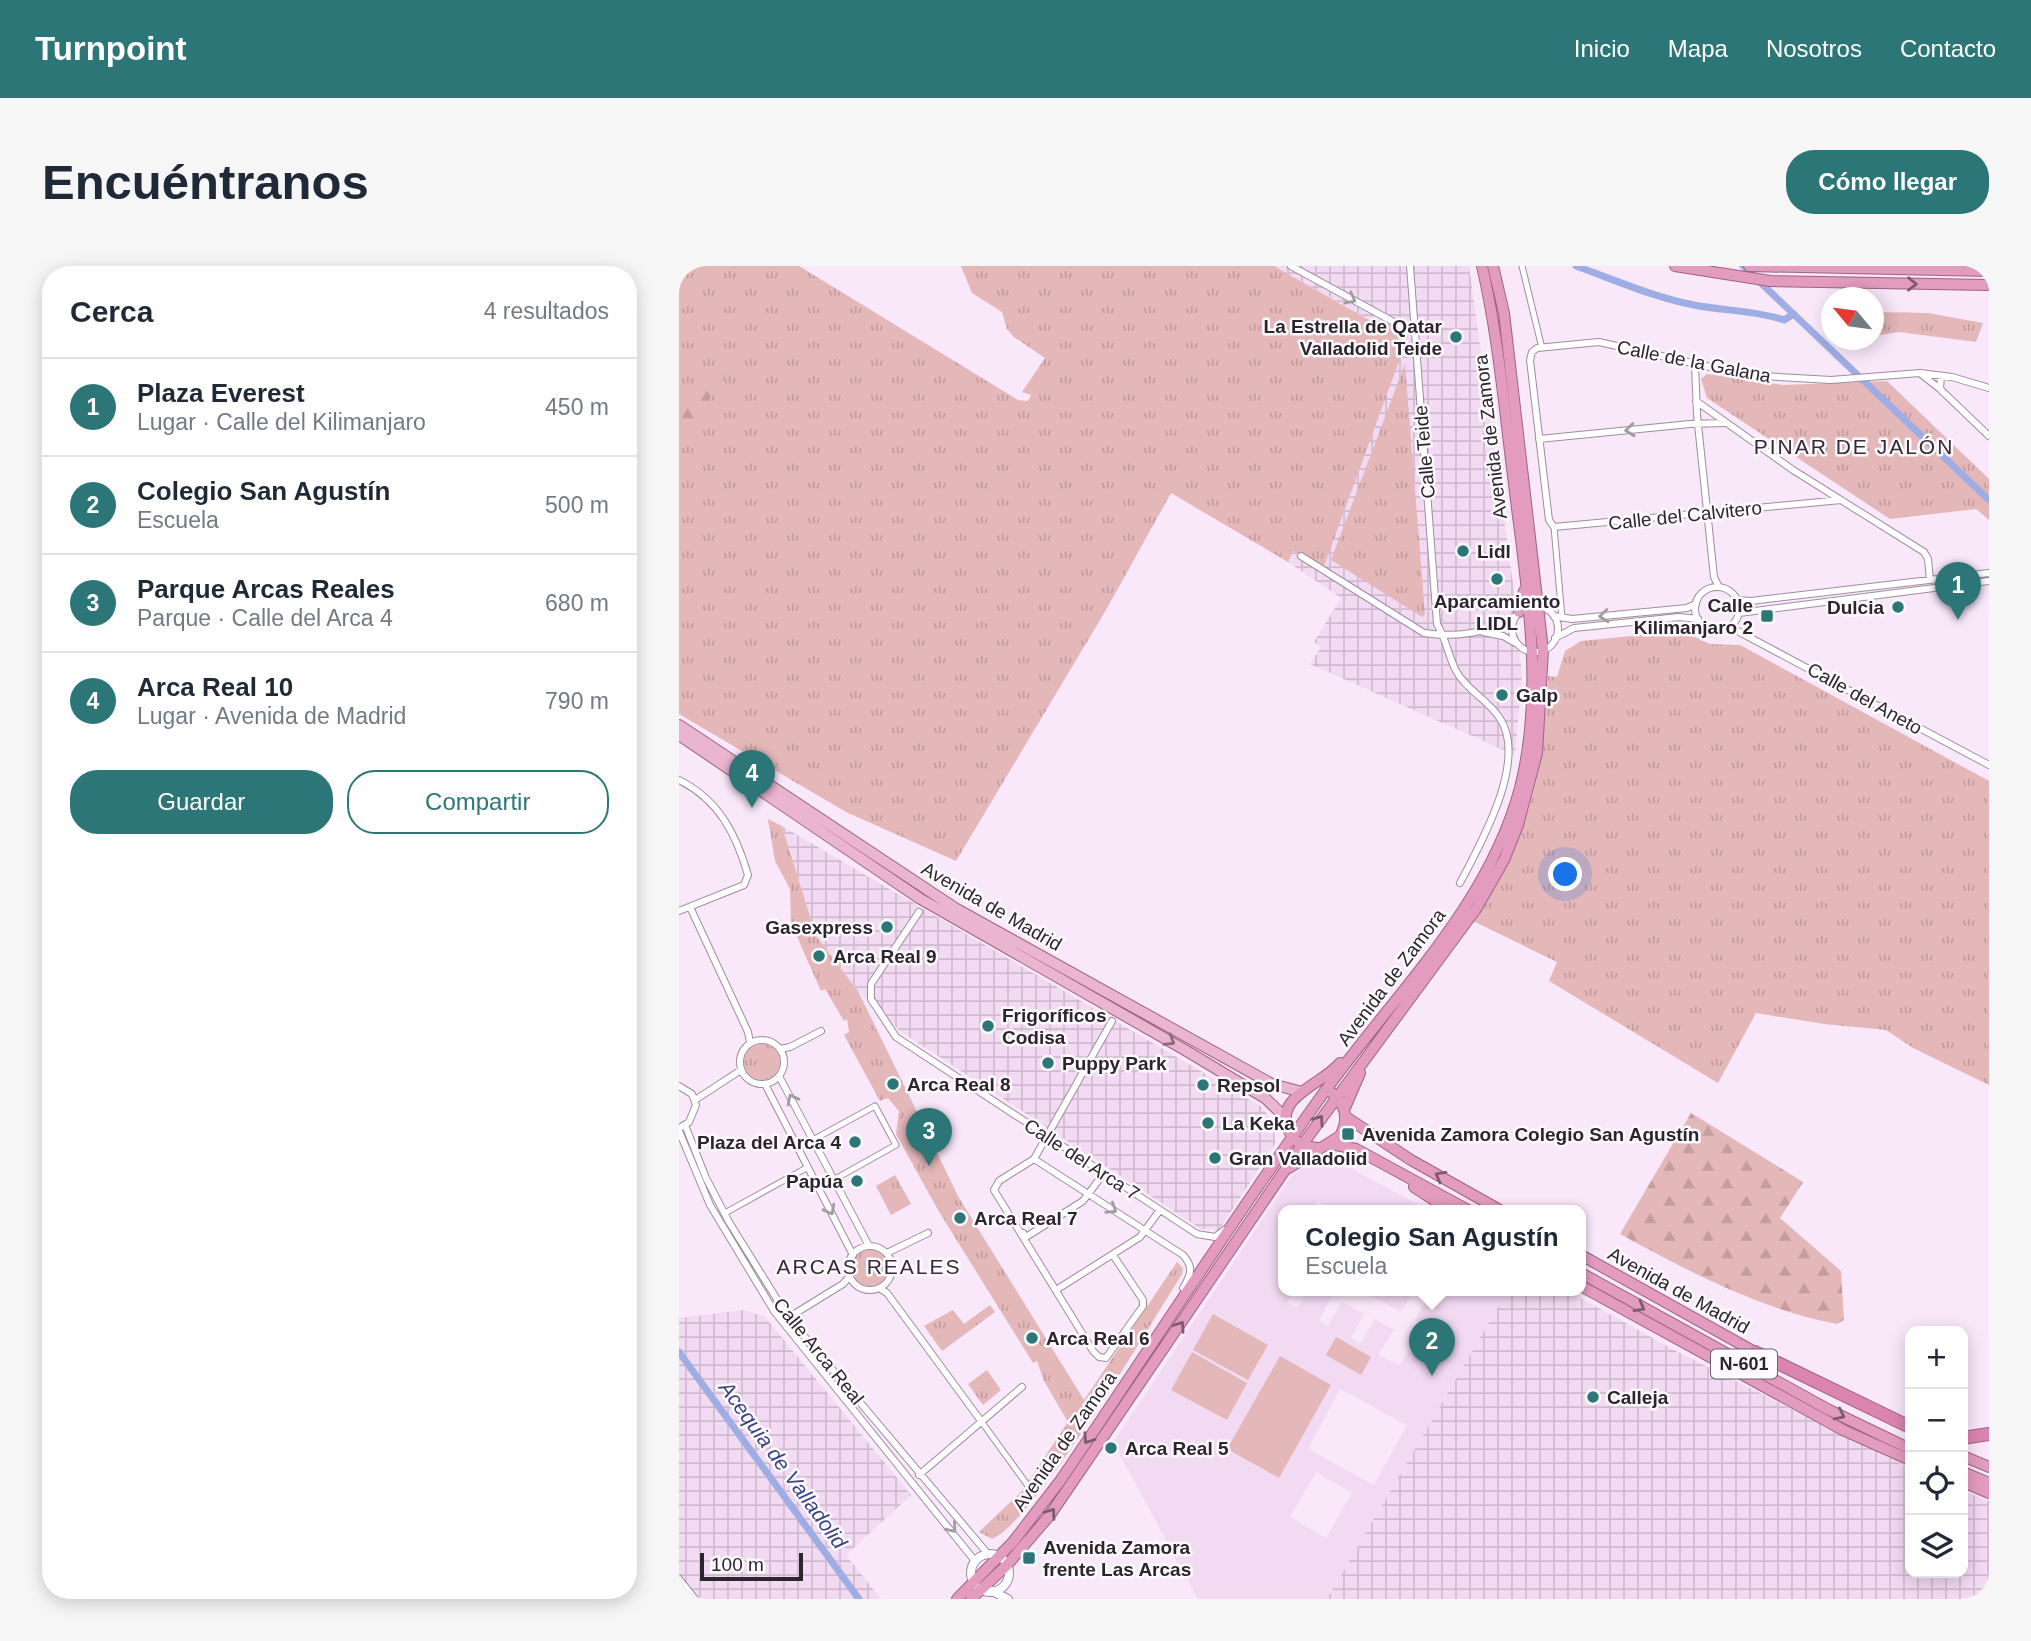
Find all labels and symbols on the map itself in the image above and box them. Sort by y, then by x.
one-way arrow [1907,276,1918,291]
north arrow [1821,287,1884,350]
one-way arrow [1344,290,1356,304]
place label: La Estrella de Qatar Valladolid Teide [1264,316,1443,359]
marker: La Estrella de Qatar Valladolid Teide [1448,329,1464,345]
street label: Calle de la Galana [1615,336,1773,387]
street label: Avenida de Zamora [1470,353,1511,520]
street label: Calle Teide [1410,404,1439,500]
one-way arrow [1624,422,1635,437]
district label: PINAR DE JALÓN [1754,435,1954,458]
street label: Calle del Calvitero [1607,497,1763,534]
place label: Lidl [1477,541,1511,562]
marker: Lidl [1455,543,1471,559]
pin: 1 [1935,562,1981,620]
marker: Aparcamiento LIDL [1489,571,1505,587]
place label: Aparcamiento LIDL [1434,591,1560,634]
place label: Calle Kilimanjaro 2 [1634,595,1753,638]
place label: Dulcia [1827,597,1884,618]
marker: Dulcia [1890,599,1906,615]
one-way arrow [1598,608,1609,623]
marker: Calle Kilimanjaro 2 [1759,608,1775,624]
street label: Calle del Aneto [1804,658,1926,739]
place label: Galp [1516,685,1558,706]
marker: Galp [1494,687,1510,703]
pin: 4 [729,750,775,808]
your location [1548,857,1582,891]
street label: Avenida de Madrid [918,858,1065,955]
street label: Avenida de Zamora [1333,905,1450,1050]
place label: Gasexpress [765,917,873,938]
marker: Gasexpress [879,919,895,935]
place label: Arca Real 9 [833,946,937,967]
marker: Arca Real 9 [811,948,827,964]
place label: Frigoríficos Codisa [1002,1005,1107,1048]
marker: Frigoríficos Codisa [980,1018,996,1034]
one-way arrow [1163,1033,1176,1046]
place label: Puppy Park [1062,1053,1167,1074]
marker: Puppy Park [1040,1055,1056,1071]
place label: Arca Real 8 [907,1074,1011,1095]
place label: Repsol [1217,1075,1280,1096]
marker: Arca Real 8 [885,1076,901,1092]
marker: Repsol [1195,1077,1211,1093]
one-way arrow [787,1094,800,1106]
pin: 3 [906,1108,952,1166]
place label: La Keka [1222,1113,1295,1134]
street label: Calle del Arca 7 [1020,1114,1143,1204]
marker: La Keka [1200,1115,1216,1131]
one-way arrow [1311,1115,1323,1128]
place label: Avenida Zamora Colegio San Agustín [1362,1124,1699,1145]
marker: Avenida Zamora Colegio San Agustín [1340,1126,1356,1142]
place label: Plaza del Arca 4 [697,1132,841,1153]
marker: Plaza del Arca 4 [847,1134,863,1150]
place label: Gran Valladolid [1229,1148,1367,1169]
marker: Gran Valladolid [1207,1150,1223,1166]
place label: Papúa [786,1171,843,1192]
one-way arrow [1435,1171,1447,1184]
marker: Papúa [849,1173,865,1189]
one-way arrow [1104,1201,1117,1214]
one-way arrow [822,1203,836,1215]
place label: Arca Real 7 [974,1208,1078,1229]
marker: Arca Real 7 [952,1210,968,1226]
street label: Avenida de Madrid [1605,1243,1753,1338]
district label: ARCAS REALES [776,1255,962,1278]
street label: Calle Arca Real [769,1294,868,1409]
one-way arrow [1633,1299,1646,1312]
pin: 2 [1409,1318,1455,1376]
one-way arrow [1172,1321,1184,1334]
place label: Arca Real 6 [1046,1328,1150,1349]
marker: Arca Real 6 [1024,1330,1040,1346]
road number: N-601 [1711,1350,1777,1378]
street label: Avenida de Zamora [1008,1367,1121,1515]
water label: Acequia de Valladolid [714,1375,853,1554]
place label: Calleja [1607,1387,1669,1408]
marker: Calleja [1585,1389,1601,1405]
one-way arrow [1833,1407,1845,1421]
one-way arrow [1084,1432,1097,1445]
place label: Arca Real 5 [1125,1438,1229,1459]
marker: Arca Real 5 [1103,1440,1119,1456]
one-way arrow [1042,1508,1055,1521]
one-way arrow [943,1520,956,1532]
place label: Avenida Zamora frente Las Arcas [1043,1537,1191,1580]
scale bar [700,1550,803,1582]
marker: Avenida Zamora frente Las Arcas [1021,1550,1037,1566]

